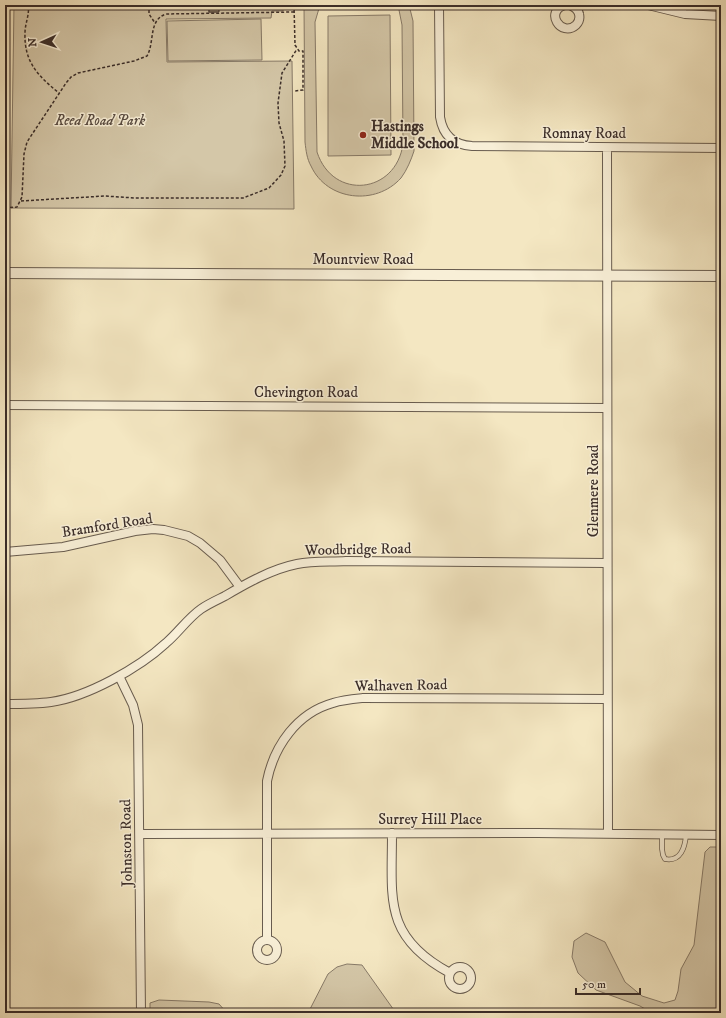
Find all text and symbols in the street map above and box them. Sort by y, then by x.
north arrow [22,22,62,62]
text: N [26,38,40,47]
park label: Reed Road Park [54,111,146,130]
place label: Hastings Middle School [371,117,459,153]
street label: Romnay Road [542,124,627,143]
marker: Hastings Middle School [358,130,368,140]
street label: Mountview Road [312,250,414,269]
street label: Chevington Road [254,383,358,402]
street label: Glenmere Road [584,444,603,537]
street label: Bramford Road [60,509,154,542]
street label: Woodbridge Road [303,539,412,560]
street label: Walhaven Road [353,675,448,696]
street label: Johnston Road [116,798,137,889]
street label: Surrey Hill Place [378,810,482,829]
scale bar [576,970,640,996]
text: 50 m [582,977,606,992]

